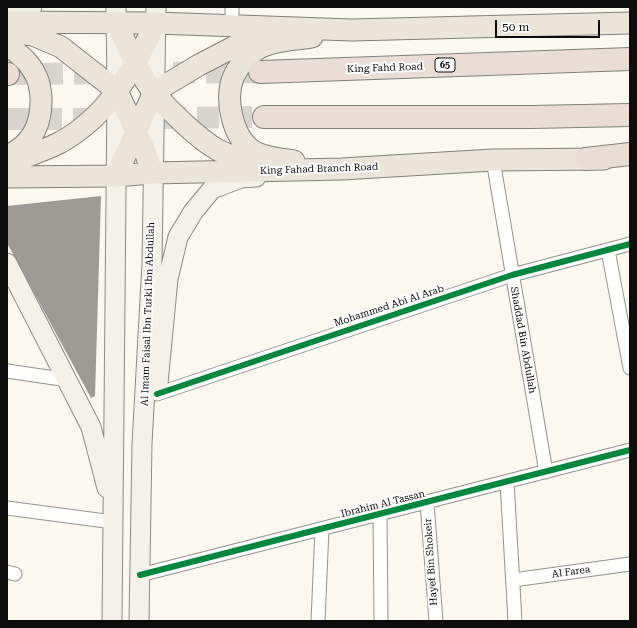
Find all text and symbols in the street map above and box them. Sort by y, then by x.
scale bar [497,12,602,38]
text: 50 m [502,20,529,34]
road number: 65 [435,58,455,72]
street label: King Fahd Road [347,61,423,75]
street label: King Fahad Branch Road [260,161,378,177]
street label: Al Imam Faisal Ibn Turki Ibn Abdullah [139,222,157,406]
street label: Mohammed Abi Al Arab [332,283,446,329]
street label: Shaddad Bin Abdullah [508,286,538,394]
street label: Ibrahim Al Tassan [340,488,426,520]
street label: Hayef Bin Shokeir [422,518,440,606]
street label: Al Farea [551,563,591,581]

